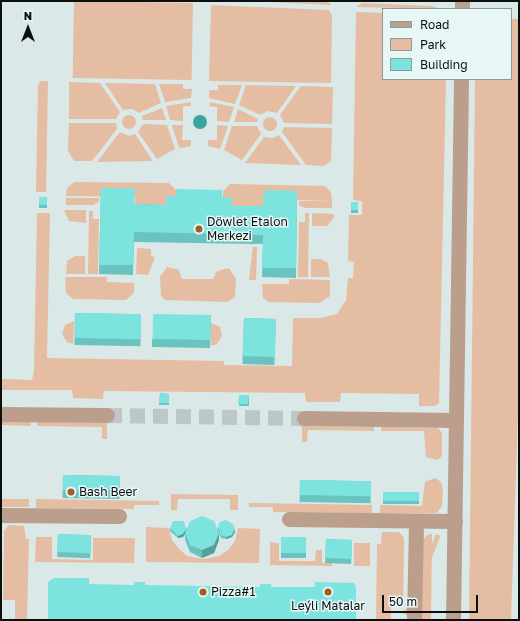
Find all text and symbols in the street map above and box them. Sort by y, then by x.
north arrow [8,8,48,48]
legend [382,8,512,80]
text: N [24,9,32,22]
text: Road [420,17,449,32]
text: Park [420,37,446,52]
text: Building [420,57,468,72]
place label: Döwlet Etalon Merkezi [207,215,288,243]
marker: Döwlet Etalon Merkezi [194,224,204,234]
place label: Bash Beer [79,485,137,499]
marker: Bash Beer [66,487,76,497]
place label: Pizza#1 [211,585,255,599]
marker: Pizza#1 [198,587,208,597]
marker: Leýli Matalar [323,587,333,597]
scale bar [384,587,480,613]
text: 50 m [389,594,417,609]
place label: Leýli Matalar [291,599,365,613]

